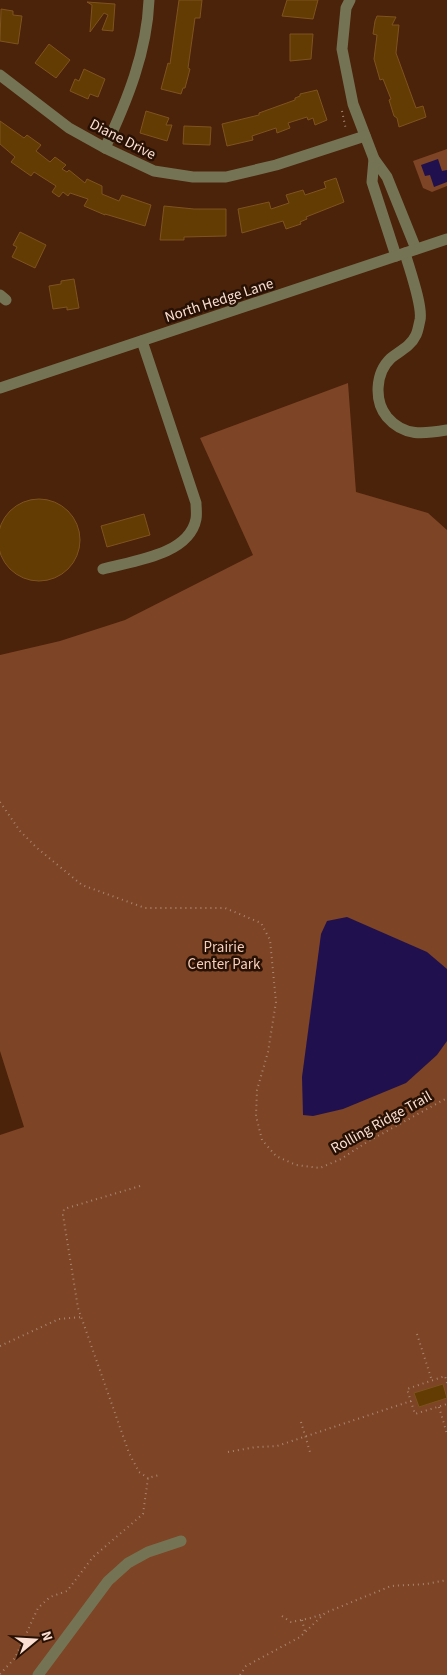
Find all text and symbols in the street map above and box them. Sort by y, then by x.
street label: Diane Drive [86,114,159,165]
street label: North Hedge Lane [162,273,276,328]
park label: Prairie Center Park [188,937,261,975]
street label: Rolling Ridge Trail [327,1086,436,1159]
north arrow [10,1615,60,1665]
text: N [35,1629,57,1644]

